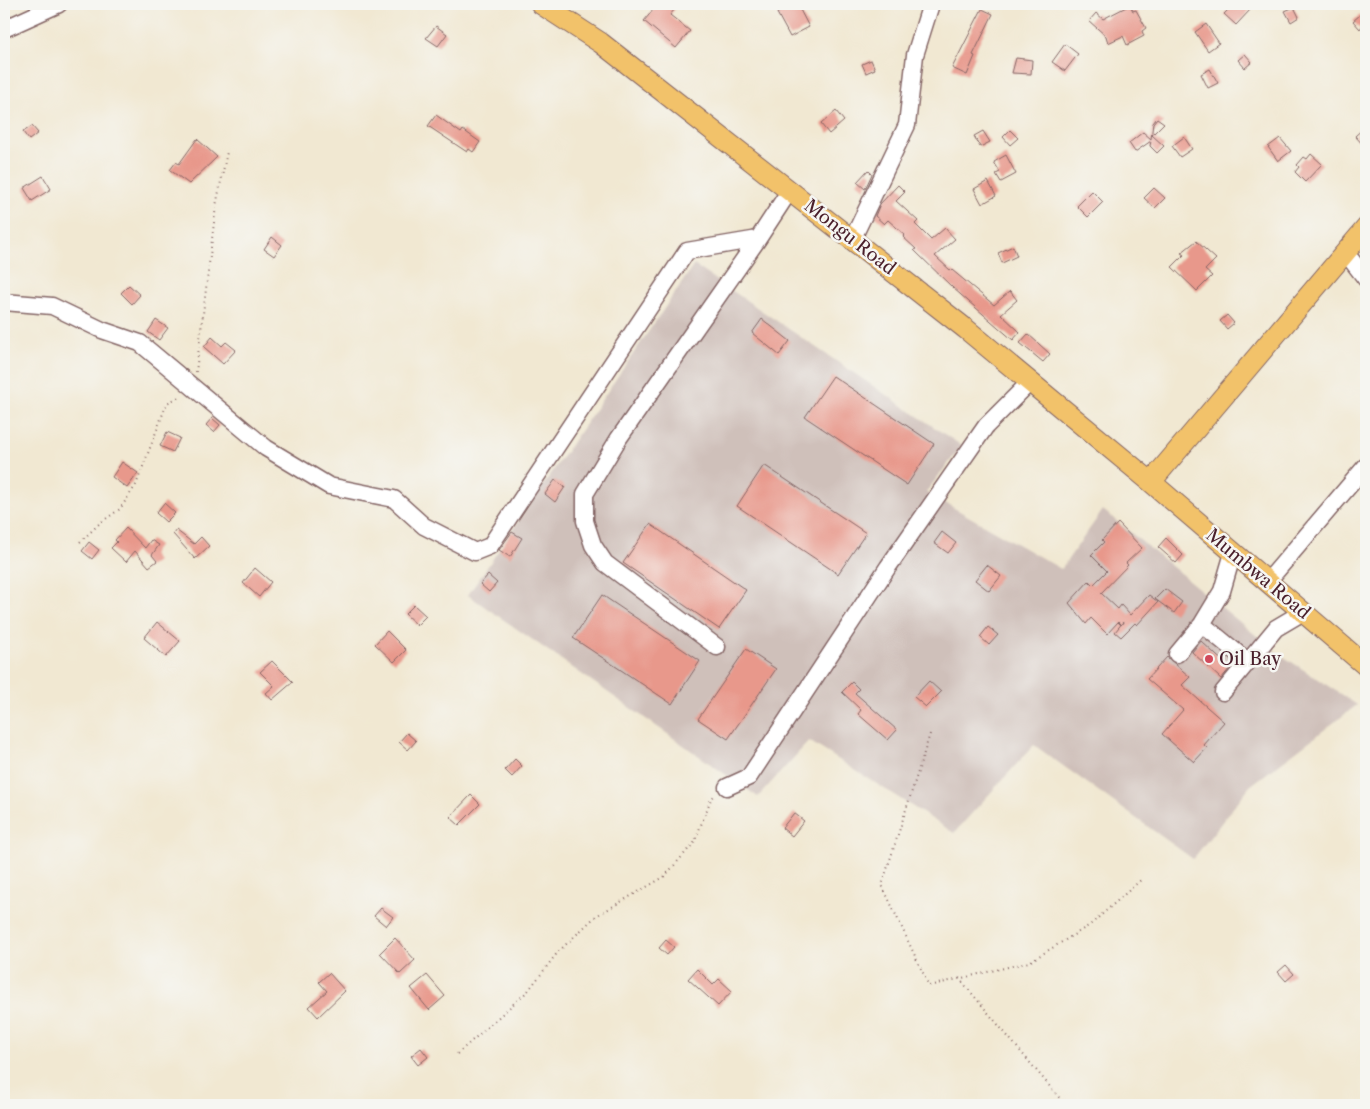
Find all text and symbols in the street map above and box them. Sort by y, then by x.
street label: Mongu Road [800,194,900,280]
street label: Mumbwa Road [1201,524,1315,624]
place label: Oil Bay [1219,648,1282,670]
marker: Oil Bay [1203,653,1215,665]

